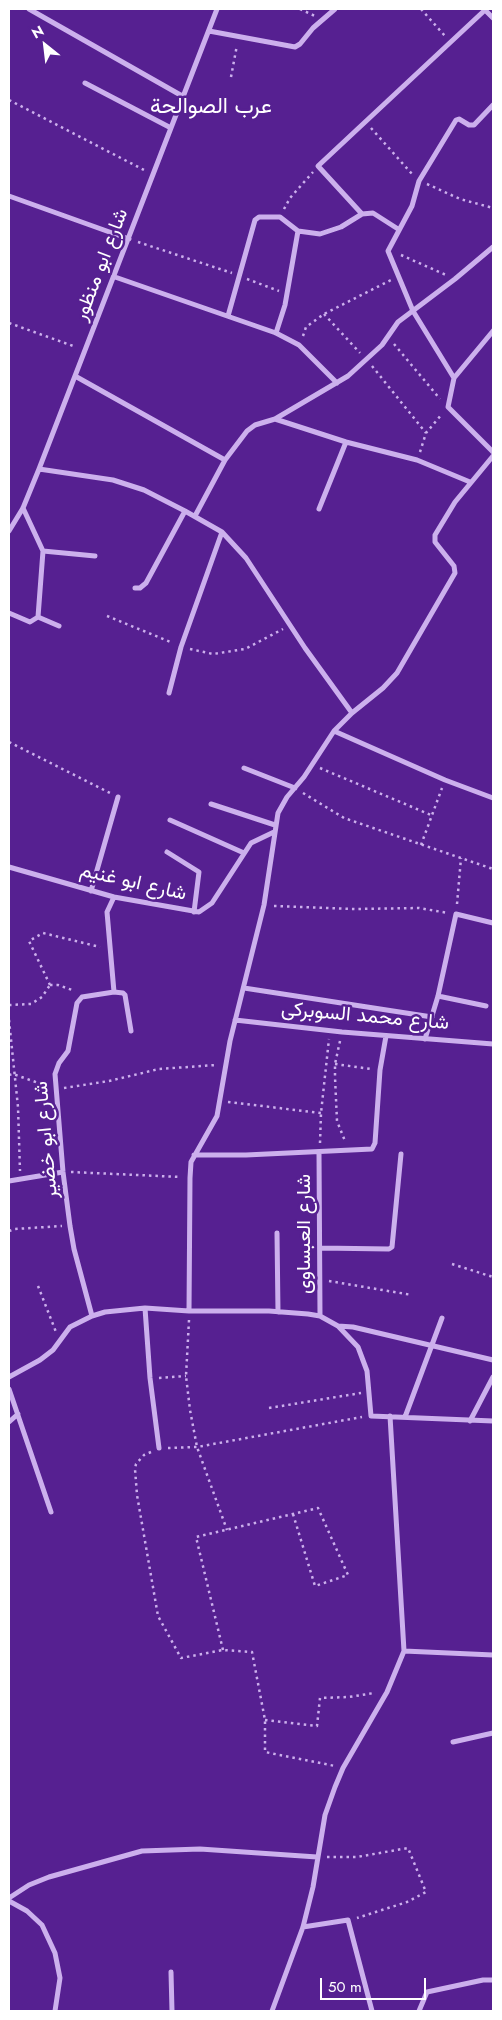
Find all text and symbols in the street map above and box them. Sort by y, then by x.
north arrow [20,20,70,70]
text: N [28,20,47,43]
district label: عرب الصوالحة [150,95,272,121]
street label: شارع ابو منظور [70,205,134,325]
street label: شارع ابو غنيم [77,859,189,907]
street label: شارع محمد السوبركى [280,998,450,1036]
street label: شارع ابو خضير [30,1080,64,1200]
street label: شارع العبساوى [293,1174,317,1294]
scale bar [322,1968,428,2000]
text: 50 m [328,1976,362,1998]

